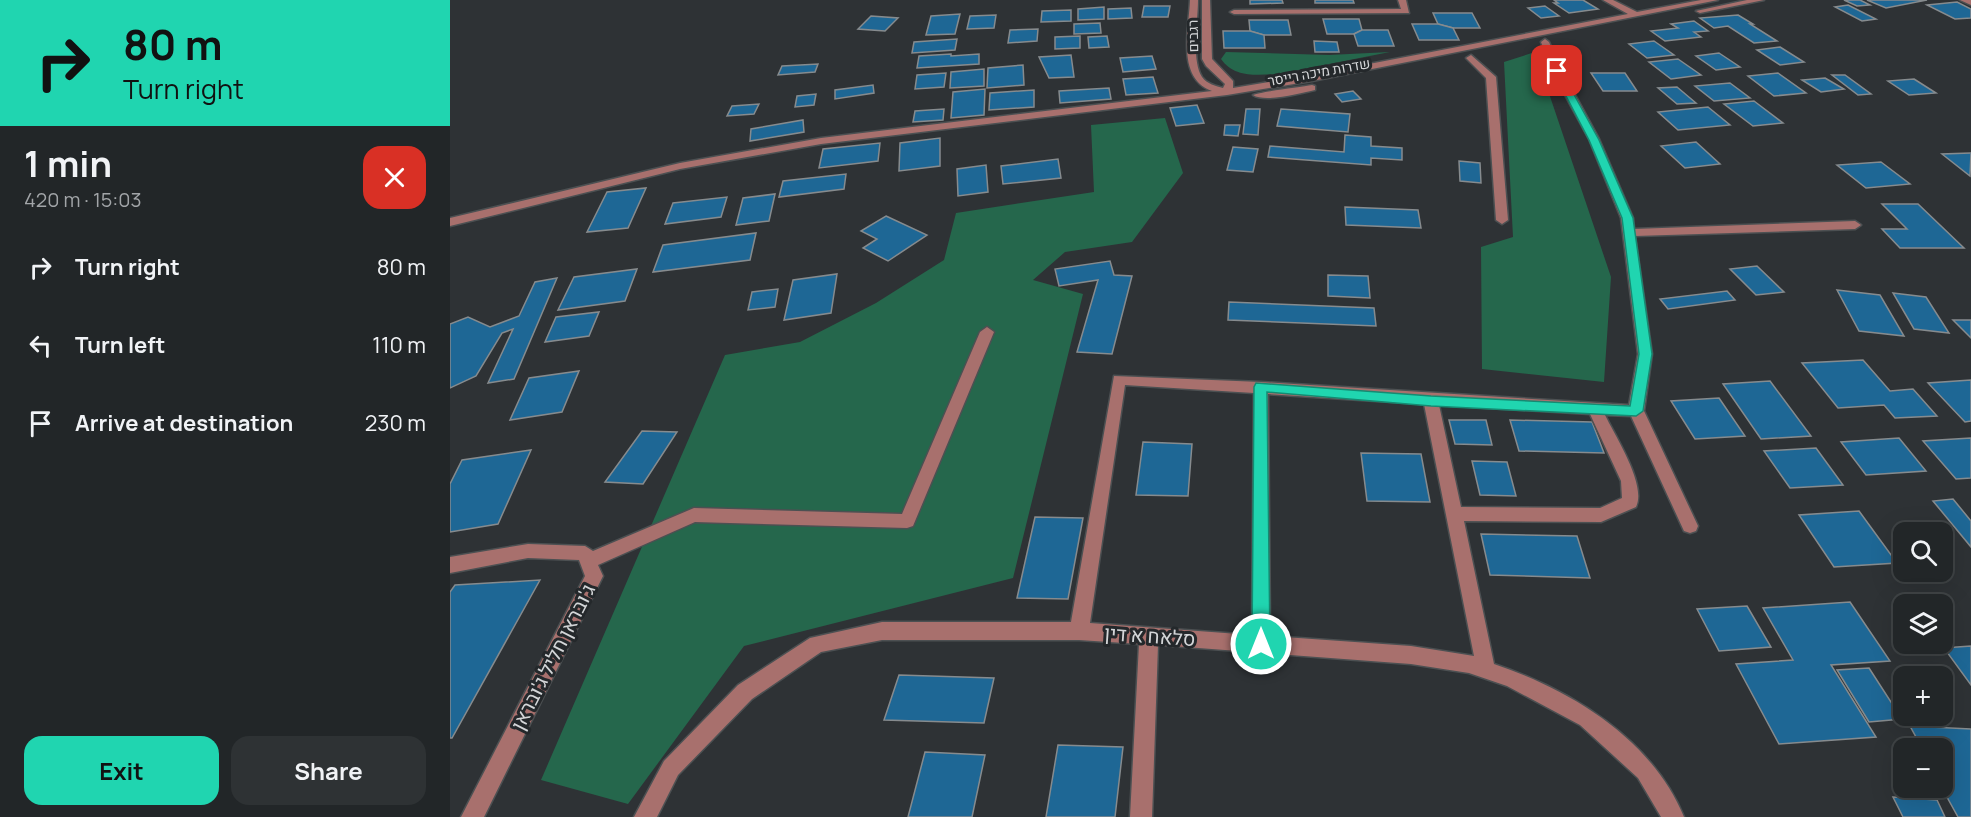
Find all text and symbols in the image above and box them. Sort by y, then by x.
text: 80 m [123,15,223,73]
street label: רגבים [1183,19,1202,53]
icon: right [24,24,102,102]
pin [1531,45,1582,96]
street label: שדרות מיכה רייסר [1266,53,1372,90]
icon: arrive [1540,54,1573,87]
text: Turn right [123,70,244,107]
text: 1 min [24,139,112,188]
button: close [363,146,426,209]
text: 420 m · 15:03 [24,186,141,213]
icon: right [24,251,57,284]
text: Turn right [75,252,180,282]
text: 80 m [377,252,426,282]
icon: left [24,329,57,362]
text: Turn left [75,330,165,360]
text: 110 m [372,330,426,360]
icon: arrive [24,407,57,440]
text: Arrive at destination [75,408,293,438]
text: 230 m [365,408,426,438]
map controls [1893,522,1953,798]
button: search [1893,522,1953,582]
street label: ג'ובראן חליל ג'ובראן [504,579,601,734]
button: layers [1893,594,1953,654]
position arrow [1229,612,1293,676]
street label: סלאח א דין [1104,619,1196,652]
button: + [1893,666,1953,726]
button: Exit [24,736,219,805]
button: Share [231,736,426,805]
button: − [1893,738,1953,798]

